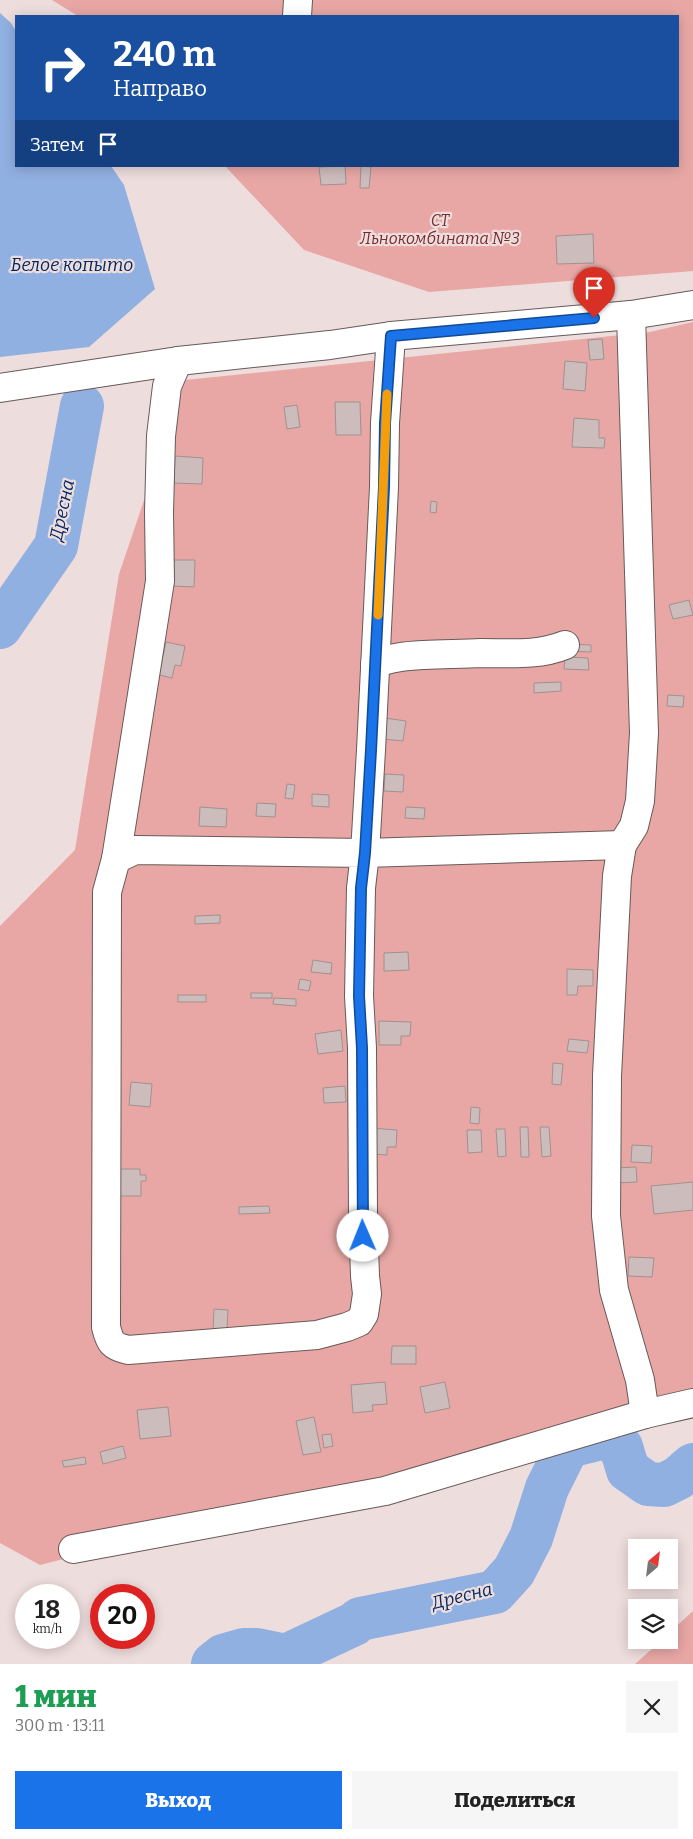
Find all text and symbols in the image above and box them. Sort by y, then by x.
text: 240 m [113,33,216,75]
icon: right [30,35,95,100]
text: Направо [113,75,207,102]
icon: arrive [94,130,122,158]
text: Затем [30,133,84,156]
park label: СТ Льнокомбината №3 [359,211,520,248]
water label: Белое копыто [11,254,133,276]
pin [573,267,615,318]
icon: arrive [580,274,608,302]
water label: Дресна [44,477,79,545]
position arrow [336,1209,388,1261]
north arrow [628,1539,678,1589]
map controls [628,1539,678,1649]
water label: Дресна [427,1578,495,1615]
speed limit sign: 20 [90,1584,155,1649]
text: 18 [35,1595,60,1625]
button: layers [628,1599,678,1649]
text: km/h [33,1622,62,1636]
text: 1 мин [15,1679,97,1715]
button: close [626,1681,678,1733]
text: 300 m · 13:11 [15,1716,105,1735]
button: Выход [15,1771,342,1829]
button: Поделиться [352,1771,678,1829]

